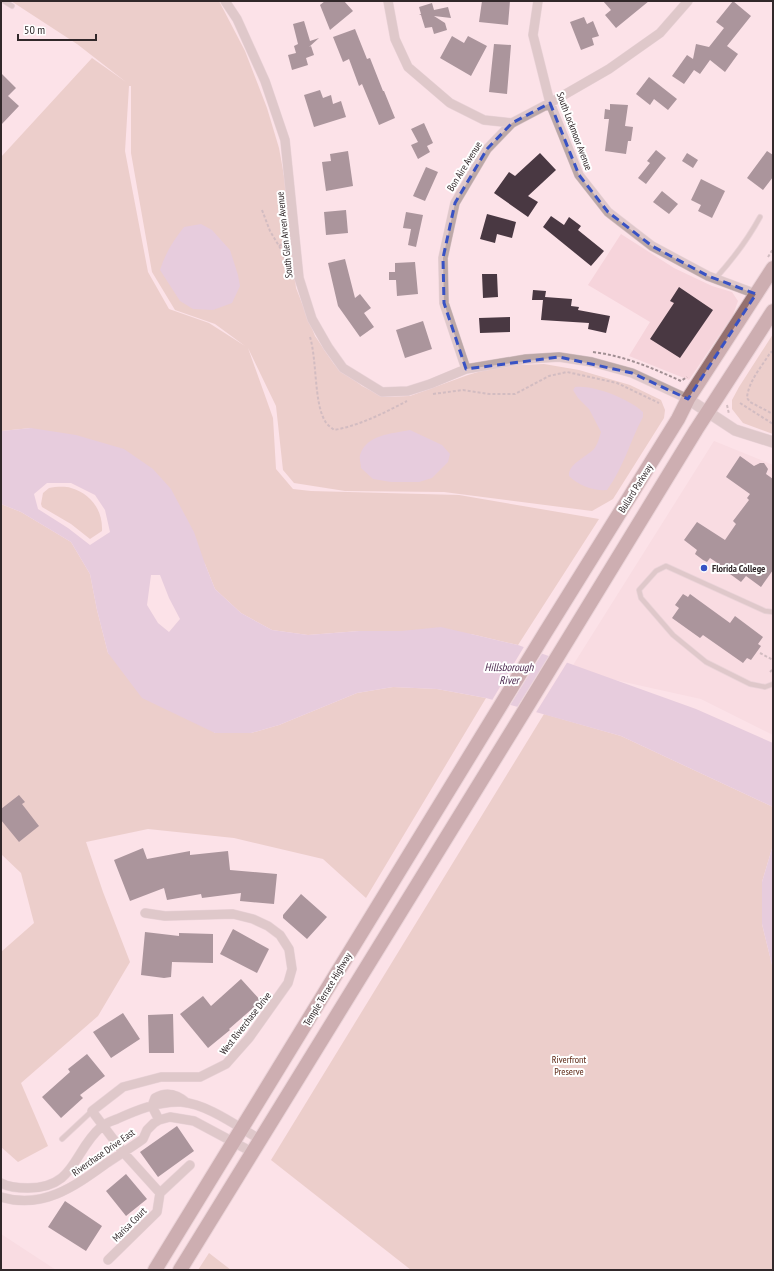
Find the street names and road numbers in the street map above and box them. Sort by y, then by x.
street label: South Lockmoor Avenue [554,90,595,172]
street label: Bon Aire Avenue [444,139,485,194]
street label: South Glen Arven Avenue [273,191,296,279]
street label: Bullard Parkway [615,461,656,515]
street label: Temple Terrace Highway [300,950,355,1028]
street label: West Riverchase Drive [217,989,274,1057]
street label: Riverchase Drive East [69,1126,138,1179]
street label: Marisa Court [109,1204,149,1244]

